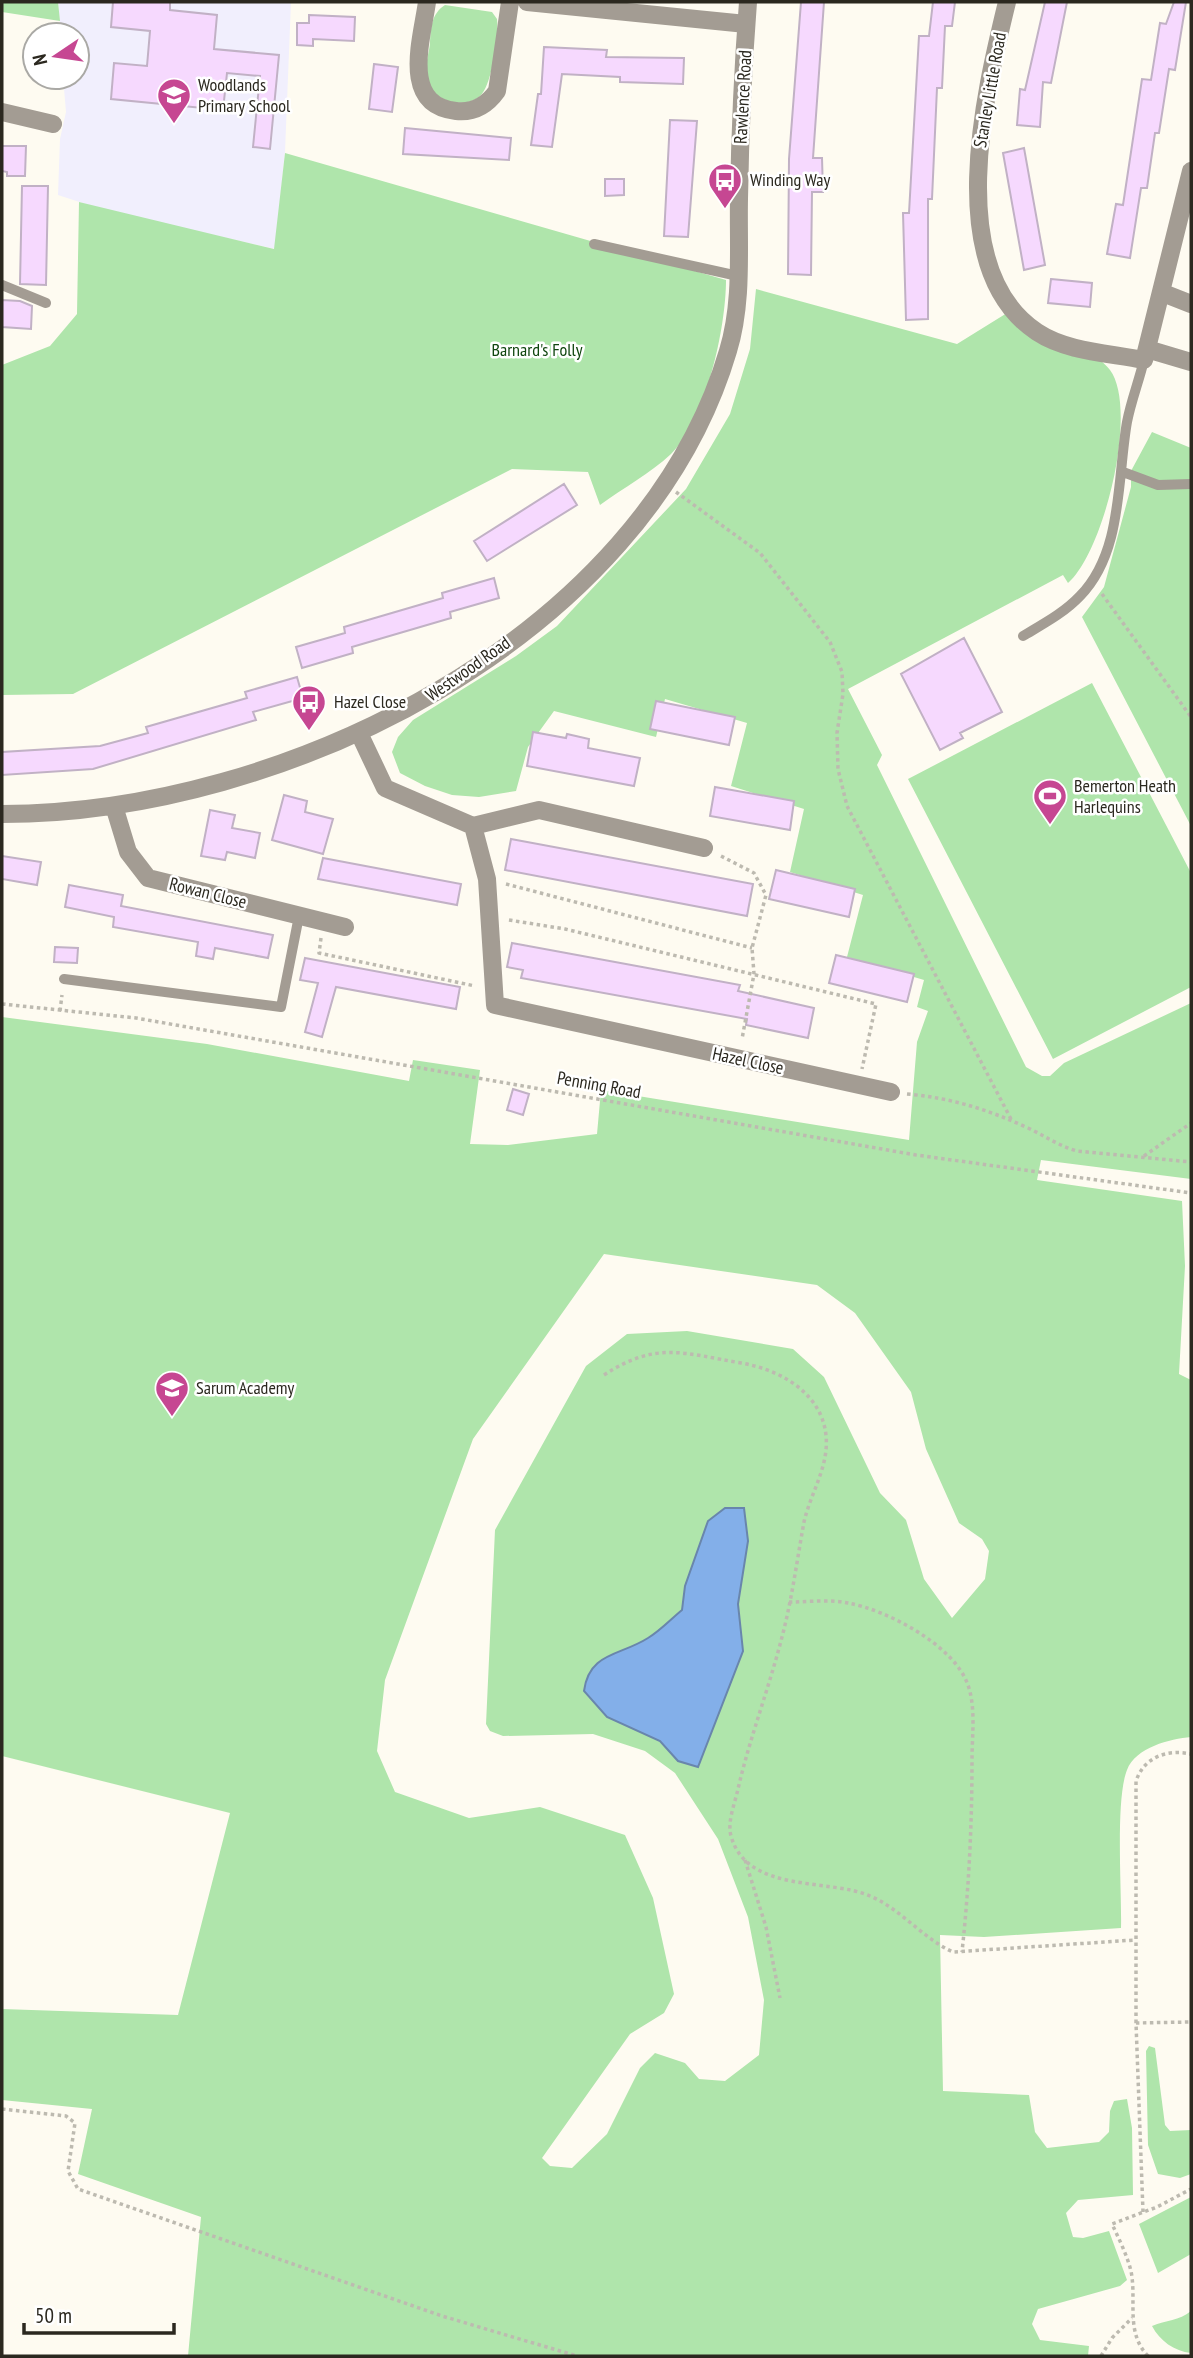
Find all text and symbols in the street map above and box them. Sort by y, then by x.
north arrow [21,21,91,91]
street label: Stanley Little Road [968,31,1011,149]
street label: Rawlence Road [729,49,756,145]
text: N [27,52,52,68]
place label: Woodlands Primary School [198,73,291,117]
school or university icon: Woodlands Primary School [155,76,193,125]
bus stop icon: Winding Way [706,161,744,210]
place label: Winding Way [750,168,830,191]
park label: Barnard's Folly [491,338,583,361]
street label: Westwood Road [421,631,515,706]
bus stop icon: Hazel Close [290,683,328,732]
place label: Hazel Close [334,690,406,713]
place label: Bemerton Heath Harlequins [1074,774,1176,818]
sports icon: Bemerton Heath Harlequins [1031,777,1069,826]
street label: Rowan Close [167,872,249,913]
street label: Hazel Close [710,1042,786,1079]
street label: Penning Road [555,1066,643,1103]
school or university icon: Sarum Academy [153,1369,191,1418]
place label: Sarum Academy [196,1376,295,1399]
scale bar [24,2292,175,2336]
text: 50 m [35,2302,72,2329]

